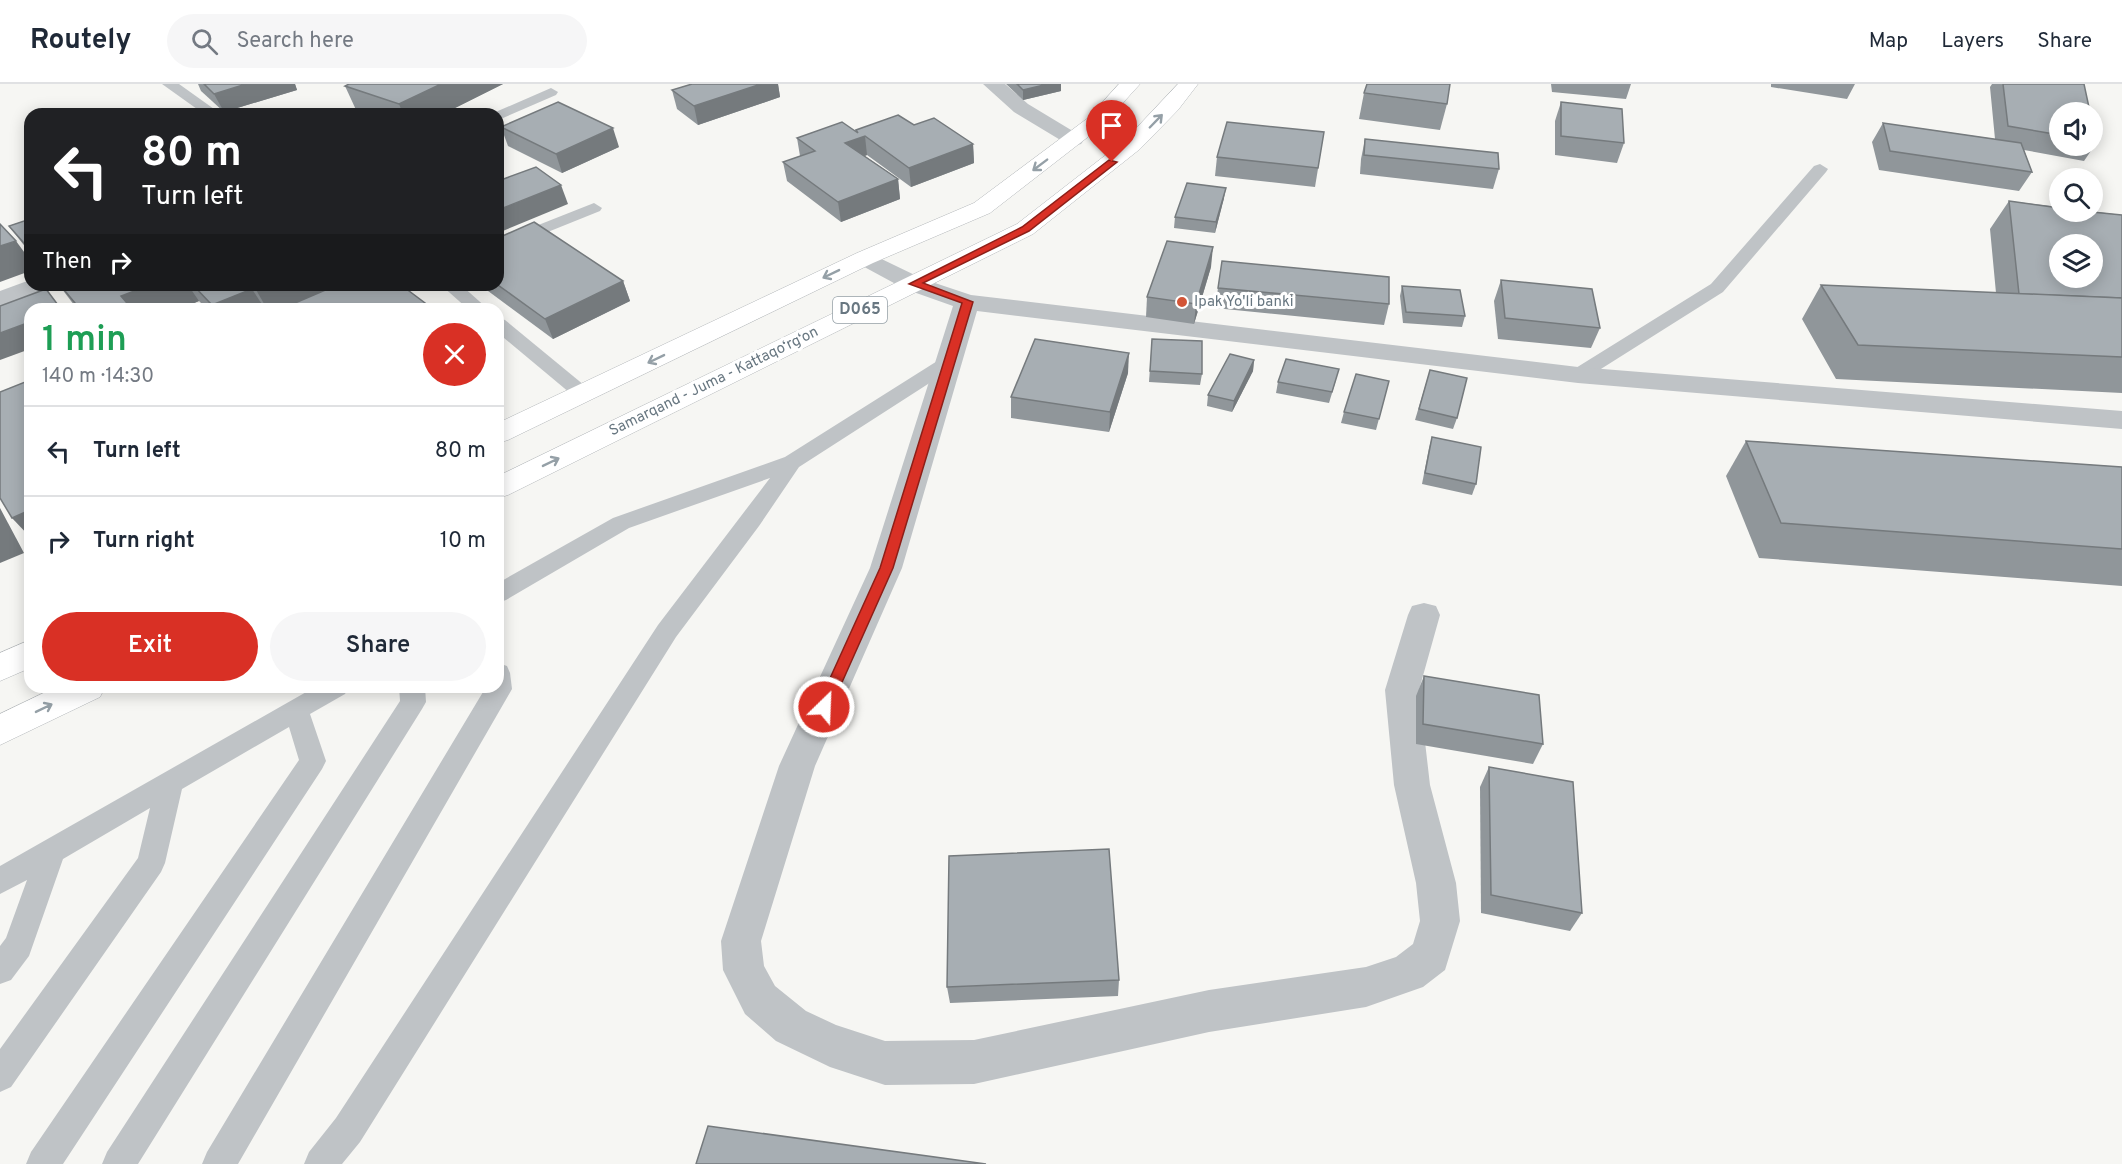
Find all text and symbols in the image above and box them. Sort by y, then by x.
search box [167,14,587,68]
text: Routely [30,23,131,59]
icon: search [188,25,221,58]
text: Search here [236,28,354,55]
text: Map [1869,28,1908,55]
text: Layers [1941,28,2004,55]
text: Share [2037,28,2092,55]
pin [1086,100,1137,162]
map controls [2049,102,2103,288]
button: sound [2049,102,2103,156]
icon: arrive [1095,109,1128,142]
one-way arrow [1149,114,1163,129]
text: 80 m [141,128,242,181]
icon: left [42,132,120,210]
one-way arrow [1033,159,1049,171]
button: search [2049,168,2103,222]
text: Turn left [141,180,243,214]
button: layers [2049,234,2103,288]
icon: right [104,246,137,279]
text: Then [42,249,92,276]
one-way arrow [823,268,841,280]
place label: Ipak Yo'li banki [1194,293,1294,312]
marker: Ipak Yo'li banki [1175,295,1189,309]
road number: D065 [833,297,887,323]
text: 1 min [42,318,127,364]
button: close [423,323,486,386]
street label: Samarqand - Juma - Kattaqo‘rg‘on [606,323,822,441]
one-way arrow [647,353,665,365]
text: 140 m · 14:30 [42,364,154,390]
icon: left [42,435,75,468]
text: Turn left [93,438,181,465]
text: 80 m [435,438,486,465]
one-way arrow [541,456,559,468]
icon: right [42,525,75,558]
text: Turn right [93,528,195,555]
text: 10 m [440,528,486,555]
button: Exit [42,612,258,681]
button: Share [270,612,486,681]
position arrow [792,675,856,739]
one-way arrow [35,702,53,714]

